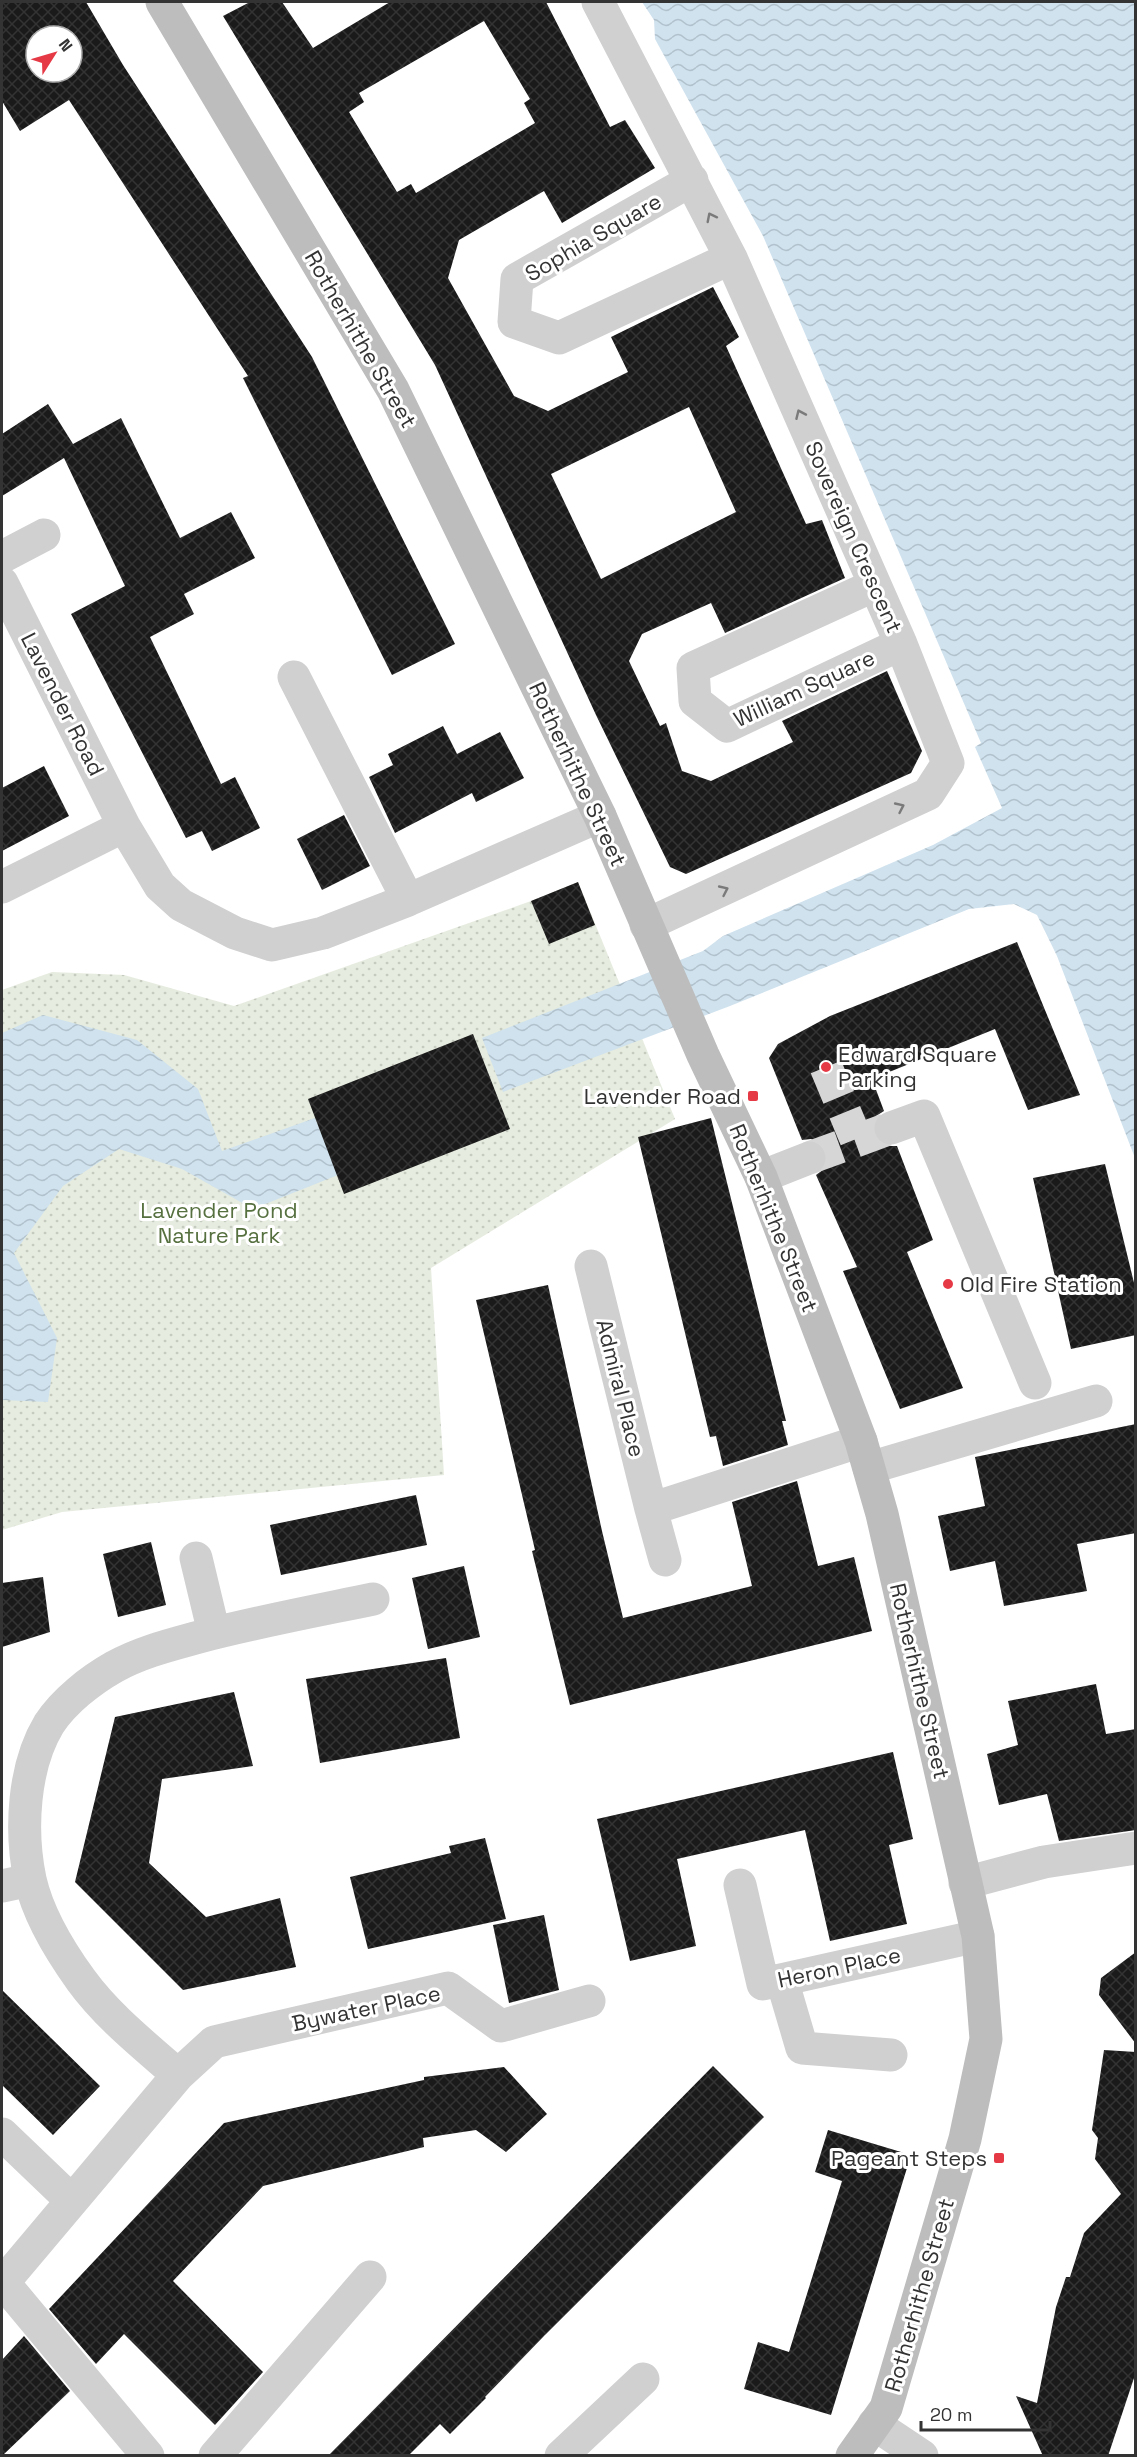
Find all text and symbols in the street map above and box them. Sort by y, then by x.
north arrow [24,24,84,84]
text: N [54,35,77,56]
street label: Sophia Square [520,187,666,287]
one-way arrow [706,213,718,224]
street label: Rotherhithe Street [299,245,423,433]
one-way arrow [795,409,807,420]
street label: Sovereign Crescent [799,437,909,637]
street label: Lavender Road [15,628,111,780]
street label: William Square [729,643,879,733]
street label: Rotherhithe Street [523,677,633,871]
one-way arrow [893,802,904,814]
one-way arrow [717,886,728,898]
place label: Edward Square Parking [838,1040,997,1093]
marker: Edward Square Parking [819,1060,833,1074]
place label: Lavender Road [584,1082,741,1110]
marker: Lavender Road [746,1089,760,1103]
street label: Rotherhithe Street [723,1120,825,1316]
park label: Lavender Pond Nature Park [140,1196,298,1249]
place label: Old Fire Station [960,1270,1122,1298]
marker: Old Fire Station [941,1277,955,1291]
street label: Admiral Place [590,1316,652,1460]
street label: Rotherhithe Street [884,1580,956,1782]
street label: Heron Place [775,1940,903,1994]
street label: Bywater Place [289,1979,443,2037]
place label: Pageant Steps [831,2144,987,2172]
marker: Pageant Steps [992,2151,1006,2165]
street label: Rotherhithe Street [878,2195,960,2395]
scale bar [921,2394,1050,2432]
text: 20 m [930,2403,973,2426]

